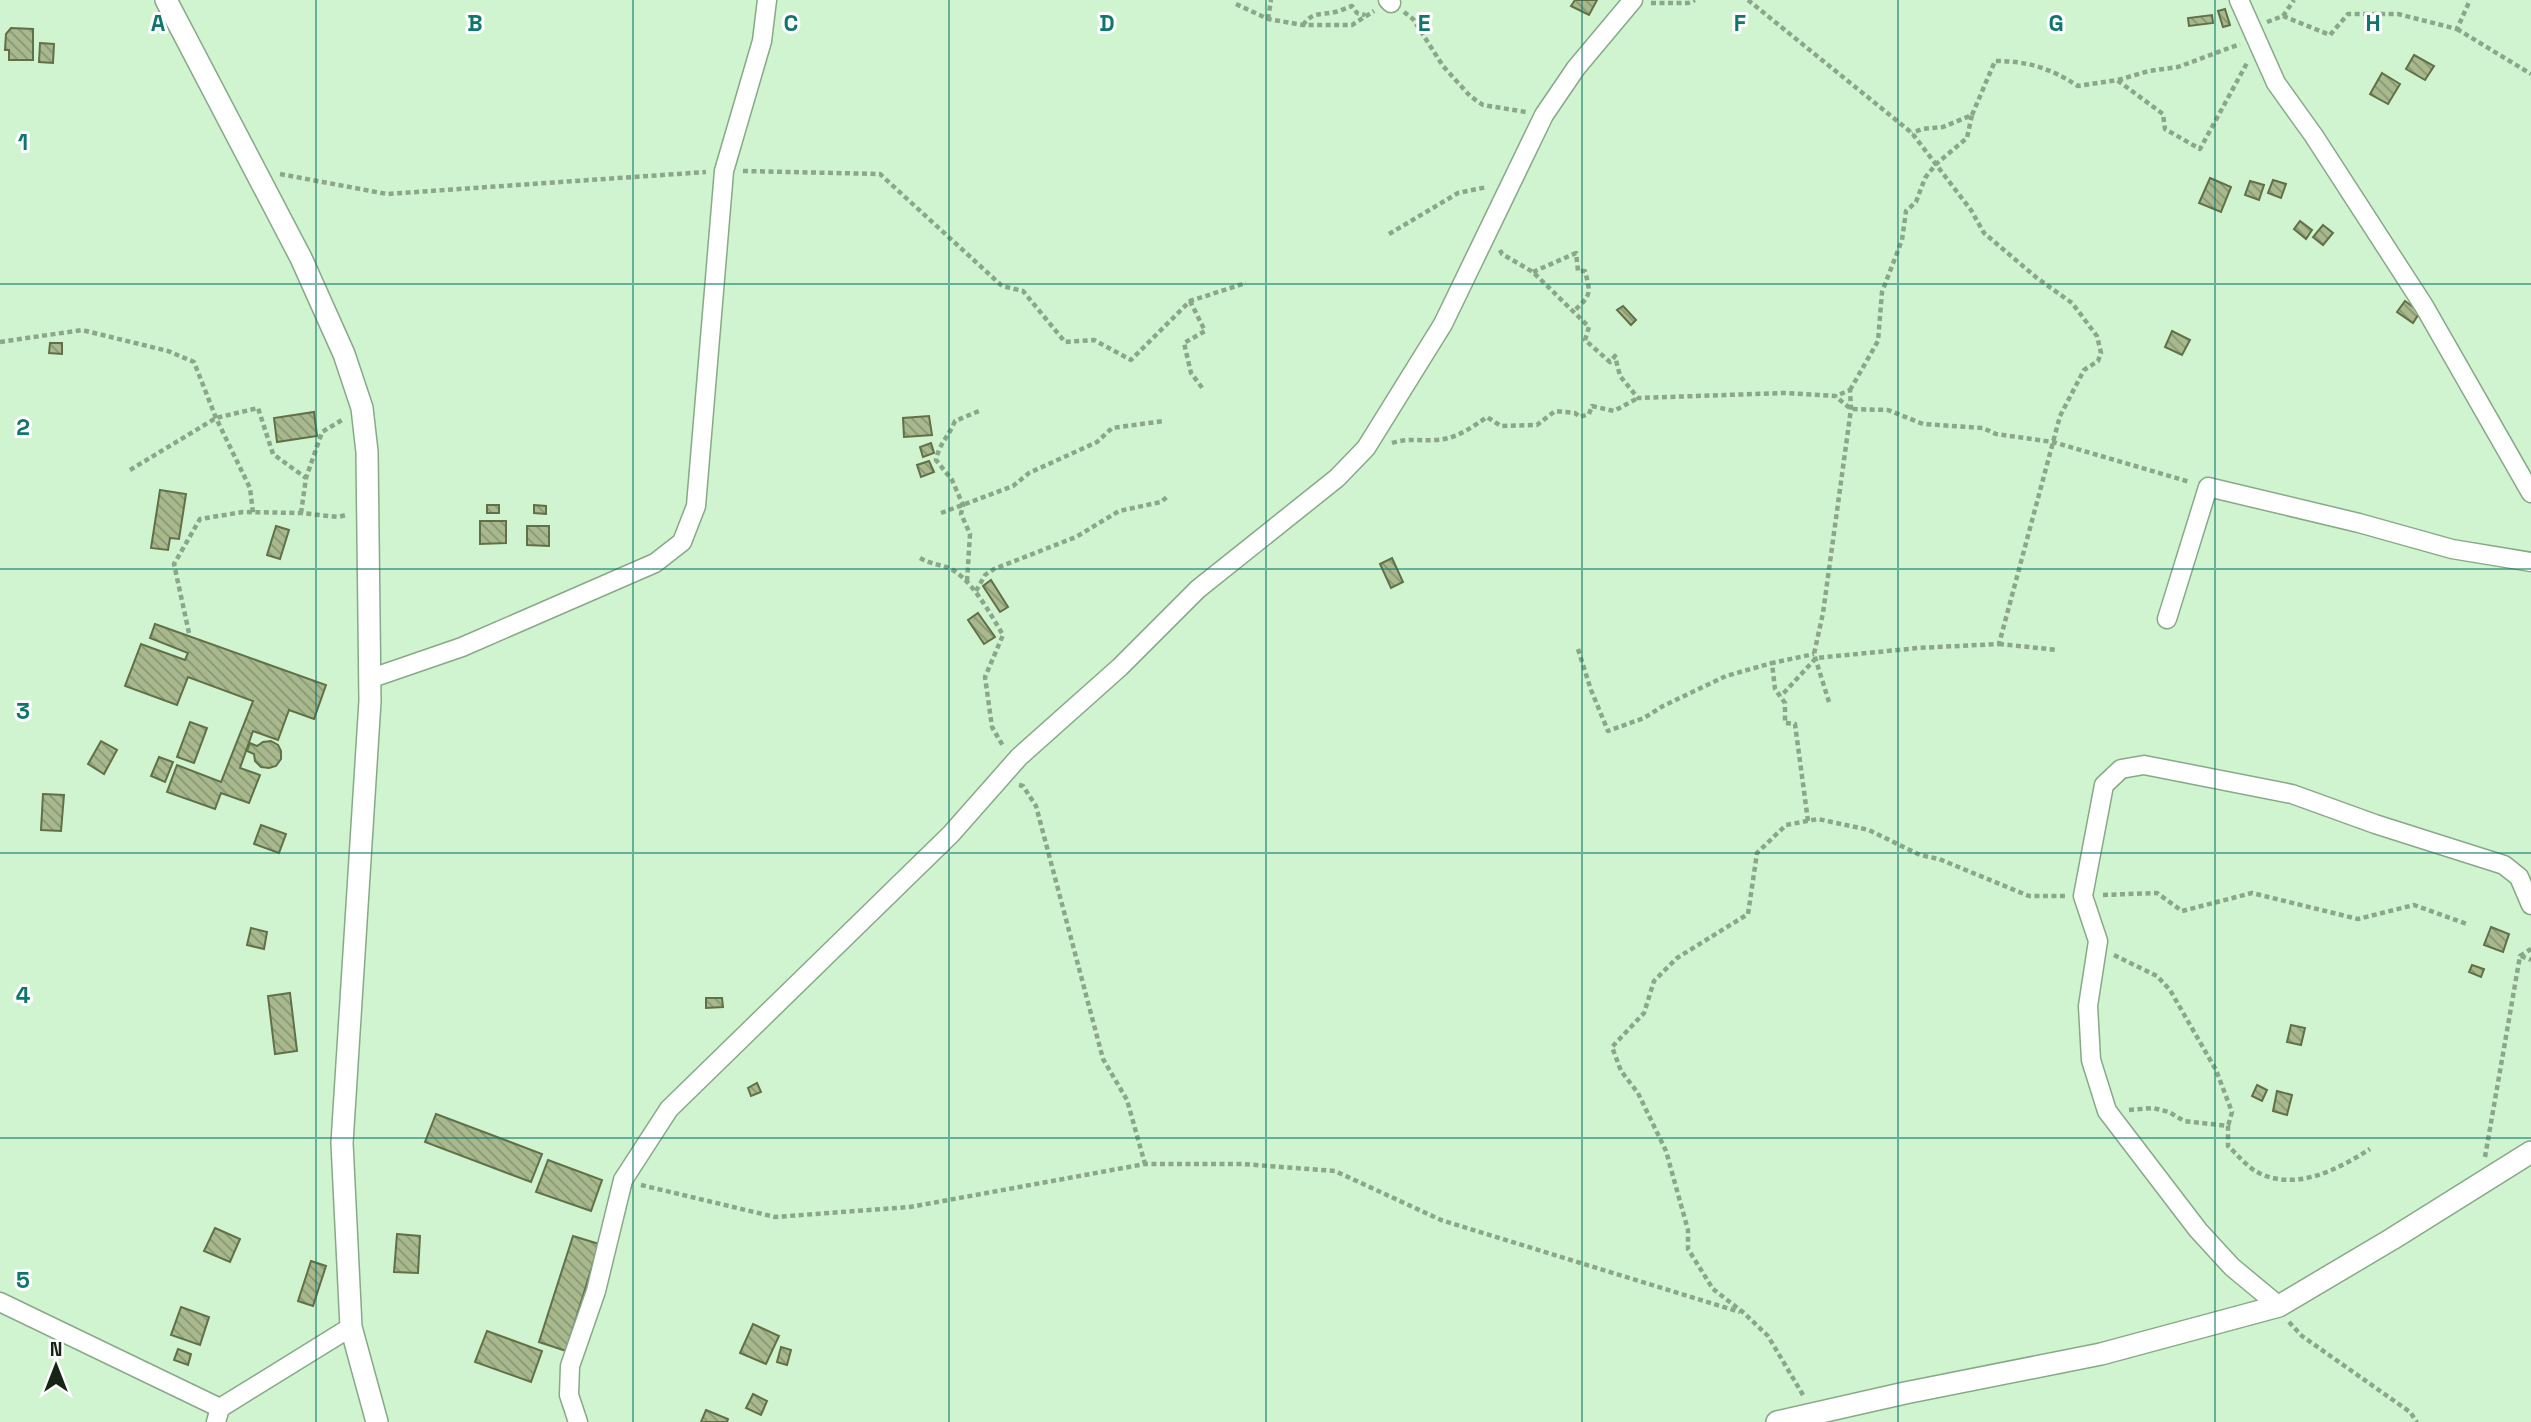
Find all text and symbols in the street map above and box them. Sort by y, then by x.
text: A [151,8,166,38]
text: B [467,8,483,38]
text: C [784,8,798,38]
text: D [1099,8,1115,38]
text: E [1418,8,1430,38]
text: F [1734,8,1746,38]
text: G [2048,8,2064,38]
text: H [2365,8,2381,38]
text: 1 [18,127,28,157]
text: 2 [16,412,30,442]
text: 3 [16,696,30,726]
text: 4 [16,980,31,1010]
text: 5 [16,1265,30,1295]
north arrow [21,1331,91,1401]
text: N [50,1337,62,1362]

